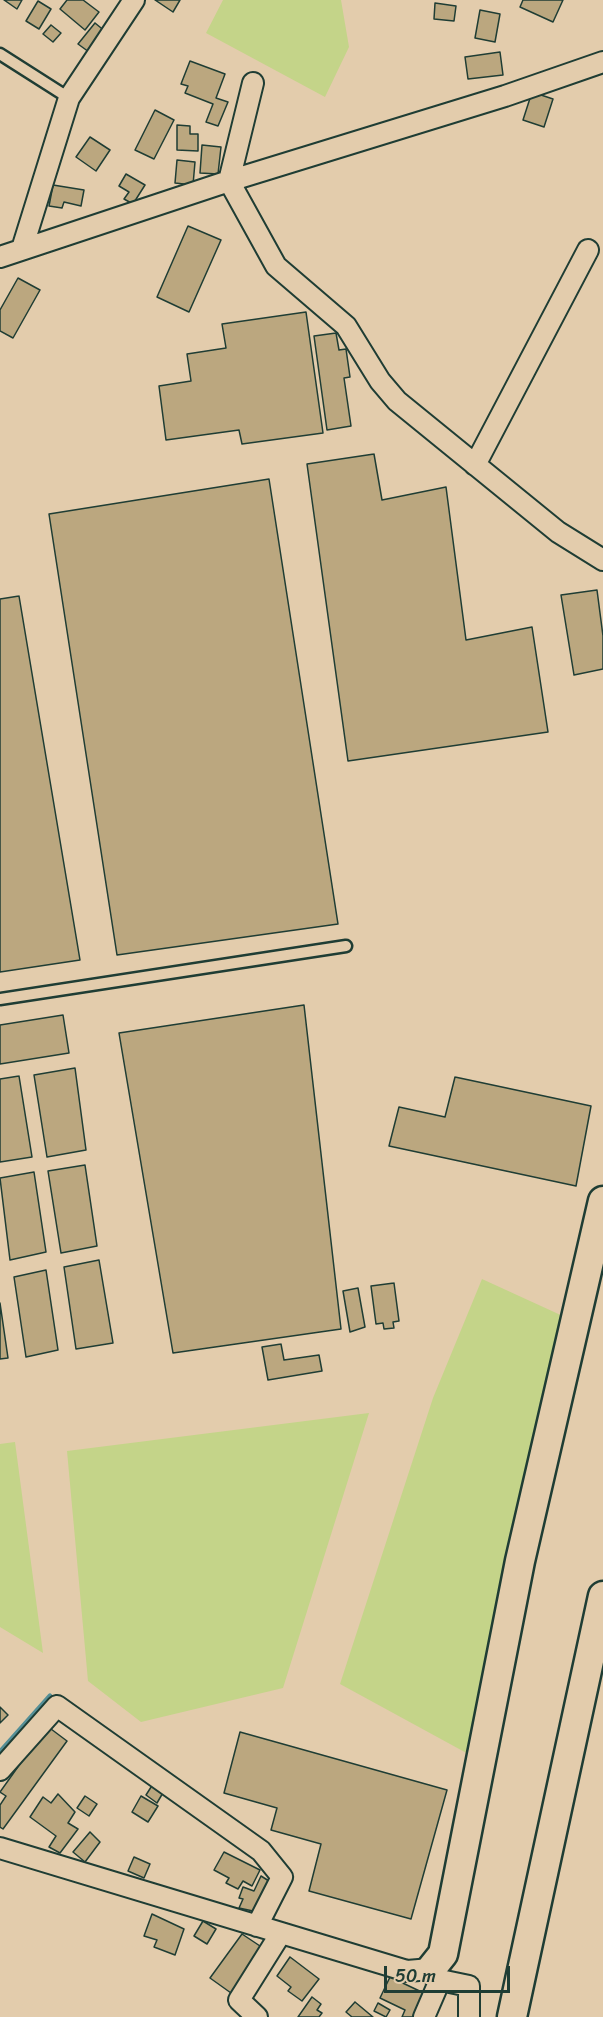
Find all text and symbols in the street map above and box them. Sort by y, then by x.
scale bar [387,1954,513,1992]
text: 50 m [395,1960,436,1992]

